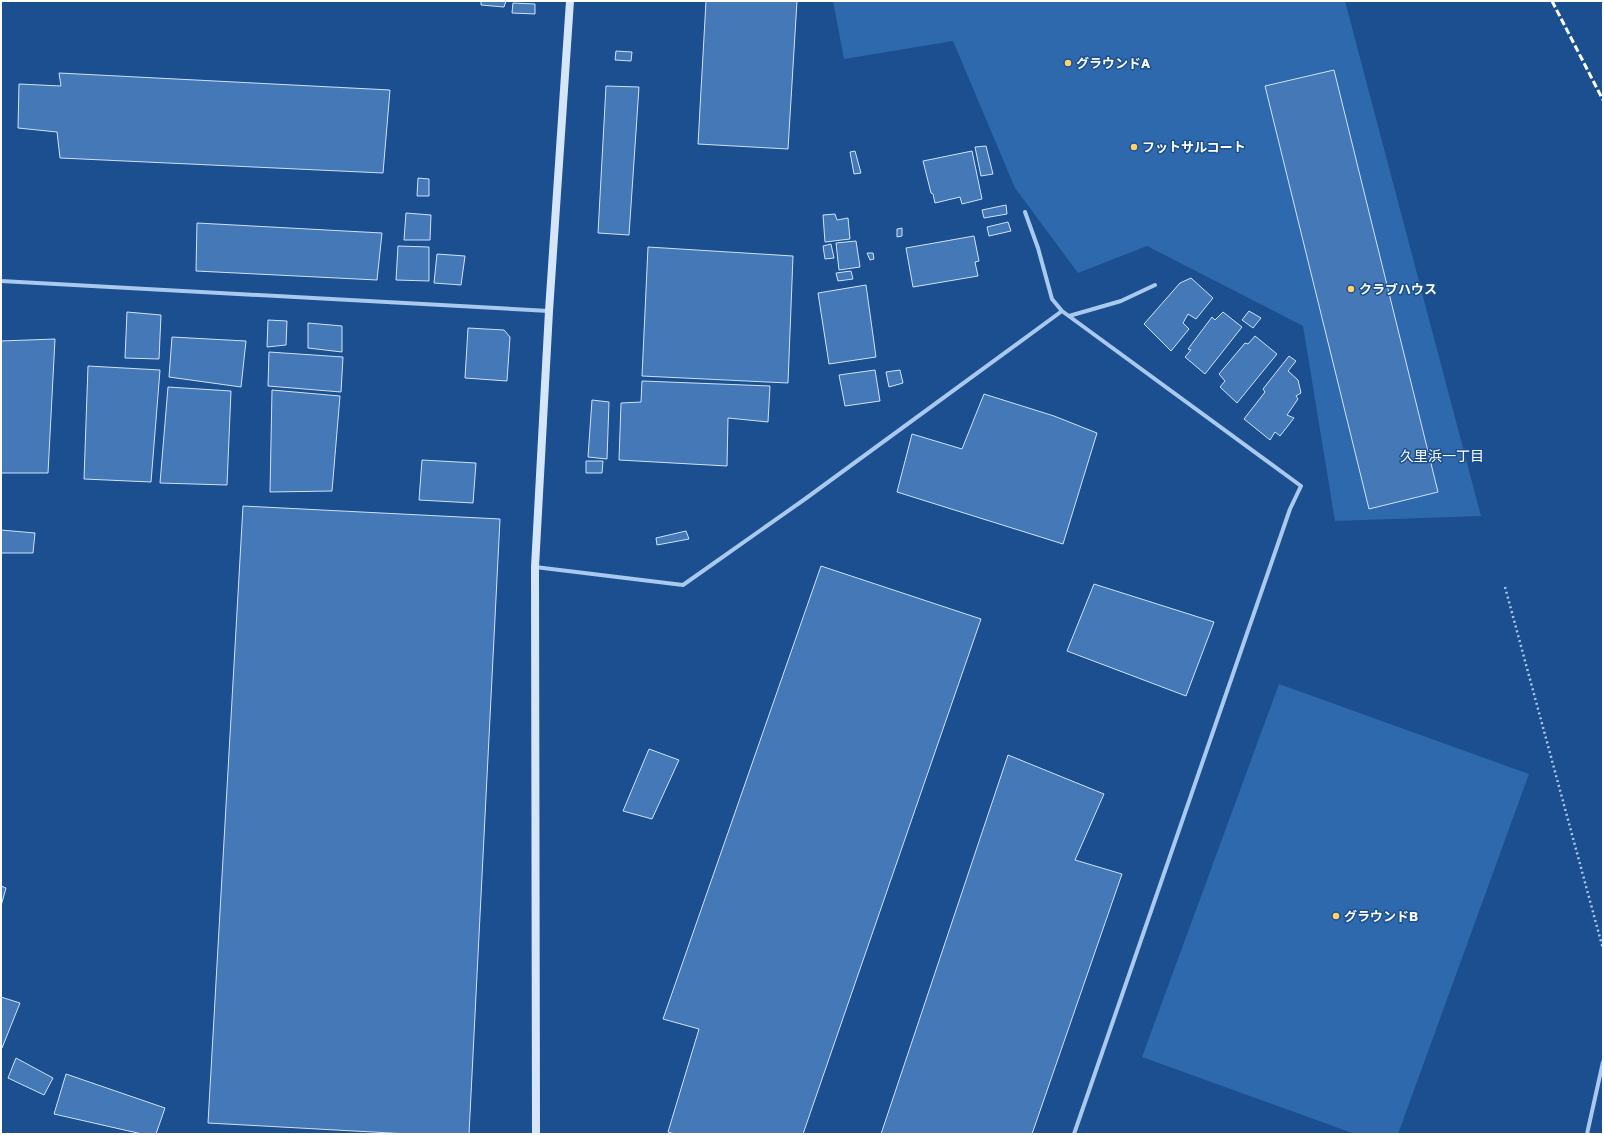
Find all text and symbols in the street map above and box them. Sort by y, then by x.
place label: グラウンドA [1076,55,1151,71]
marker: グラウンドA [1063,58,1073,68]
place label: フットサルコート [1142,139,1246,155]
marker: フットサルコート [1129,142,1139,152]
place label: クラブハウス [1359,281,1437,297]
marker: クラブハウス [1346,284,1356,294]
district label: 久里浜一丁目 [1400,447,1484,464]
place label: グラウンドB [1344,908,1418,924]
marker: グラウンドB [1331,911,1341,921]

